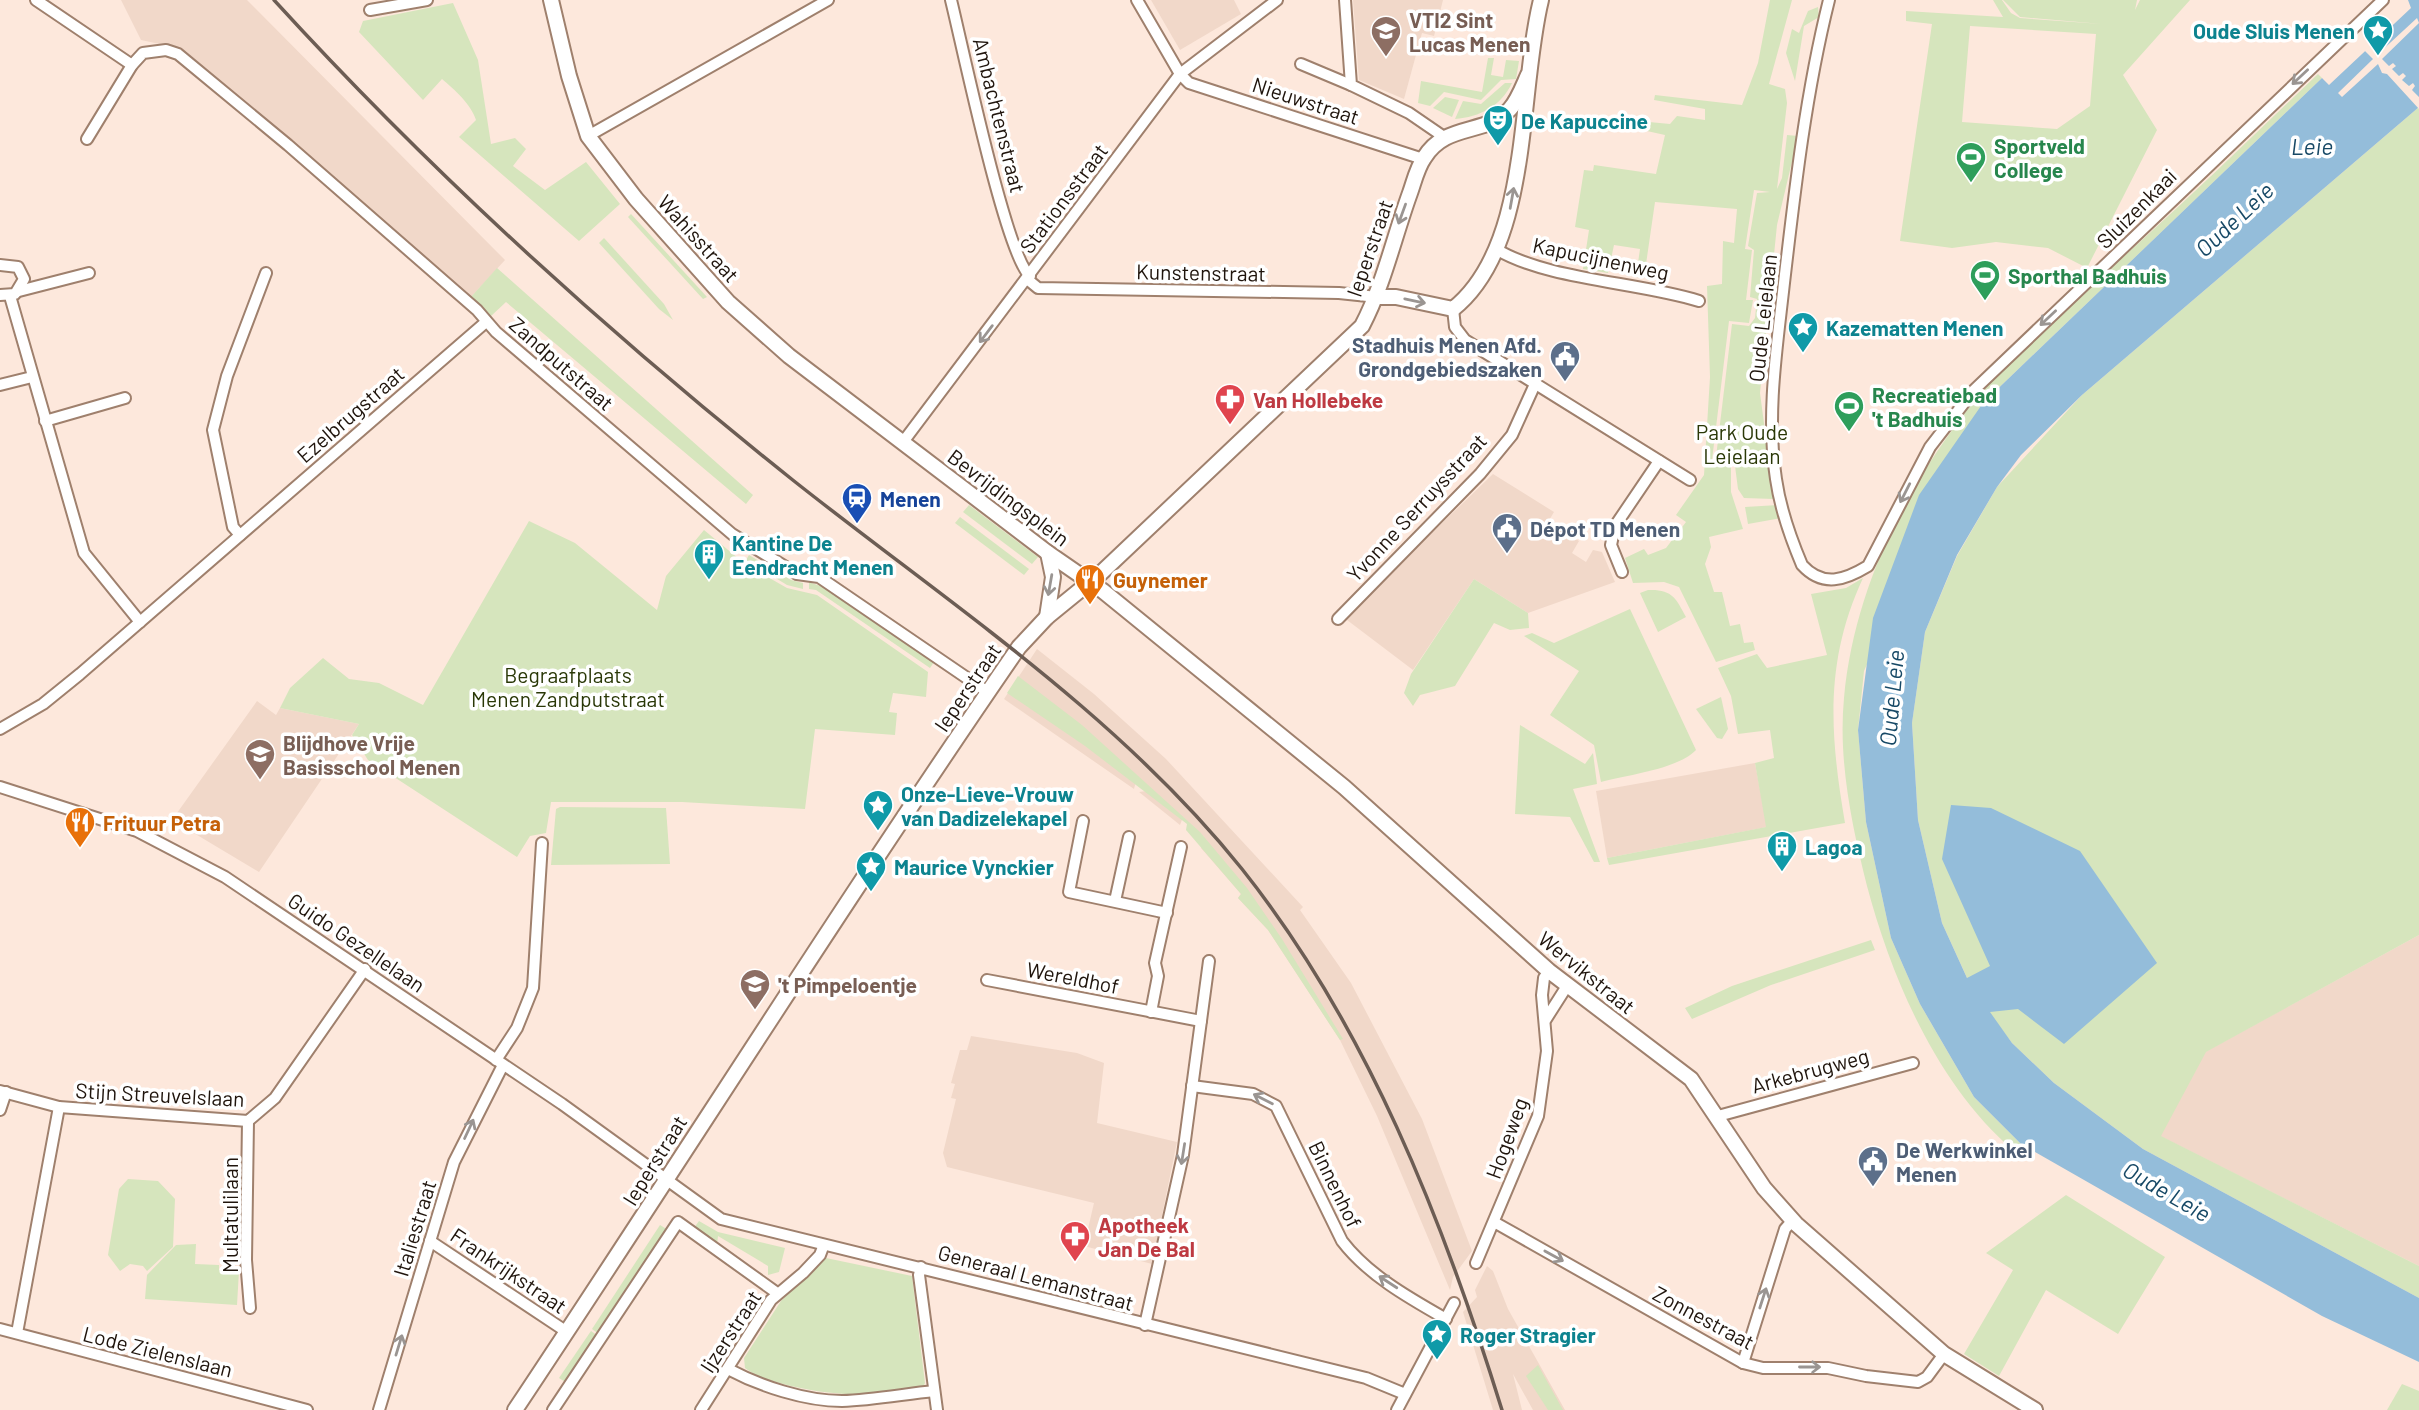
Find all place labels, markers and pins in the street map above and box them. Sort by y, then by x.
place label: VTI2 Sint Lucas Menen [1409,7,1530,56]
place icon: Oude Sluis Menen [2361,13,2395,57]
school or university icon: VTI2 Sint Lucas Menen [1369,14,1403,58]
place label: Oude Sluis Menen [2193,18,2355,43]
theatre icon: De Kapuccine [1481,103,1515,147]
place label: De Kapuccine [1521,108,1648,133]
place label: Sportveld College [1994,133,2085,182]
sports icon: Sportveld College [1954,140,1988,184]
sports icon: Sporthal Badhuis [1968,258,2002,302]
place label: Sporthal Badhuis [2008,263,2167,288]
place icon: Kazematten Menen [1786,310,1820,354]
place label: Kazematten Menen [1826,315,2004,340]
place label: Stadhuis Menen Afd. Grondgebiedszaken [1352,332,1542,381]
public building icon: Stadhuis Menen Afd. Grondgebiedszaken [1548,339,1582,383]
pharmacy icon: Van Hollebeke [1213,382,1247,426]
place label: Recreatiebad 't Badhuis [1872,382,1997,431]
place label: Van Hollebeke [1253,387,1383,412]
sports icon: Recreatiebad 't Badhuis [1832,389,1866,433]
station icon: Menen [840,481,874,525]
place label: Menen [880,486,941,511]
public building icon: Dépot TD Menen [1490,511,1524,555]
place label: Dépot TD Menen [1530,516,1680,541]
place label: Kantine De Eendracht Menen [732,530,894,579]
building icon: Kantine De Eendracht Menen [692,537,726,581]
restaurant icon: Guynemer [1073,562,1107,606]
place label: Guynemer [1113,567,1208,592]
place label: Blijdhove Vrije Basisschool Menen [283,730,460,779]
school or university icon: Blijdhove Vrije Basisschool Menen [243,737,277,781]
place label: Onze-Lieve-Vrouw van Dadizelekapel [901,781,1074,830]
place icon: Onze-Lieve-Vrouw van Dadizelekapel [861,788,895,832]
restaurant icon: Frituur Petra [63,805,97,849]
place label: Frituur Petra [103,810,221,835]
building icon: Lagoa [1765,829,1799,873]
place label: Lagoa [1805,834,1863,859]
place icon: Maurice Vynckier [854,849,888,893]
place label: Maurice Vynckier [894,854,1054,879]
school or university icon: 't Pimpeloentje [738,967,772,1011]
place label: 't Pimpeloentje [778,972,917,997]
place label: De Werkwinkel Menen [1896,1137,2033,1186]
public building icon: De Werkwinkel Menen [1856,1144,1890,1188]
place label: Apotheek Jan De Bal [1098,1212,1195,1261]
pharmacy icon: Apotheek Jan De Bal [1058,1219,1092,1263]
place icon: Roger Stragier [1420,1317,1454,1361]
place label: Roger Stragier [1460,1322,1596,1347]

